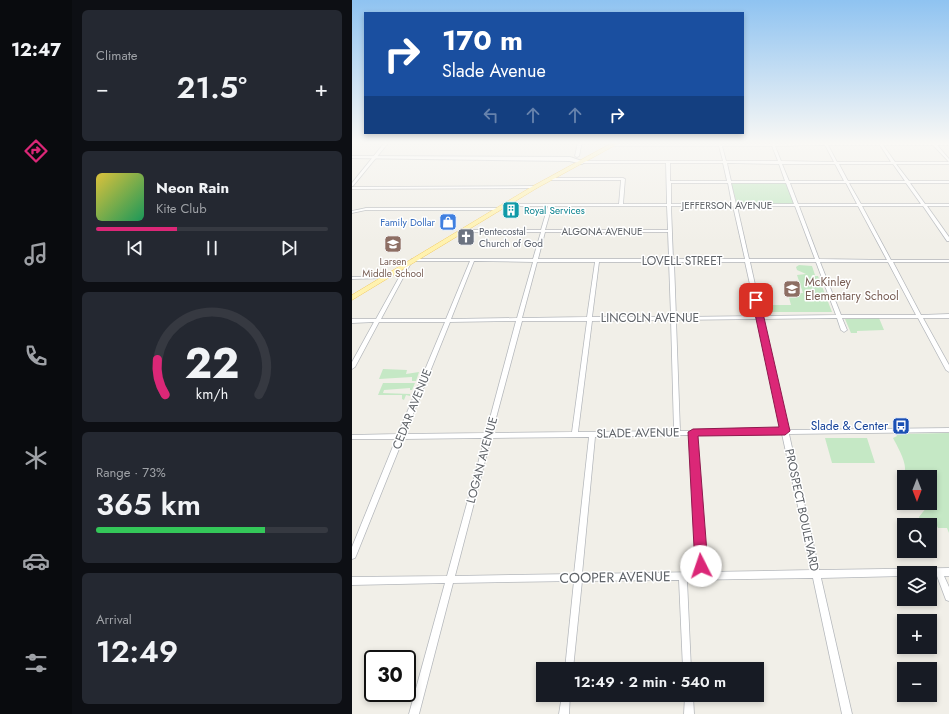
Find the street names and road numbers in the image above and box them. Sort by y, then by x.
street label: JEFFERSON AVENUE [680,198,772,213]
street label: ALGONA AVENUE [561,224,643,239]
street label: LOVELL STREET [642,252,723,270]
street label: LINCOLN AVENUE [601,309,699,327]
street label: CEDAR AVENUE [388,366,436,452]
street label: LOGAN AVENUE [462,415,502,505]
street label: SLADE AVENUE [596,423,680,443]
street label: PROSPECT BOULEVARD [780,447,824,573]
street label: COOPER AVENUE [559,566,671,588]

